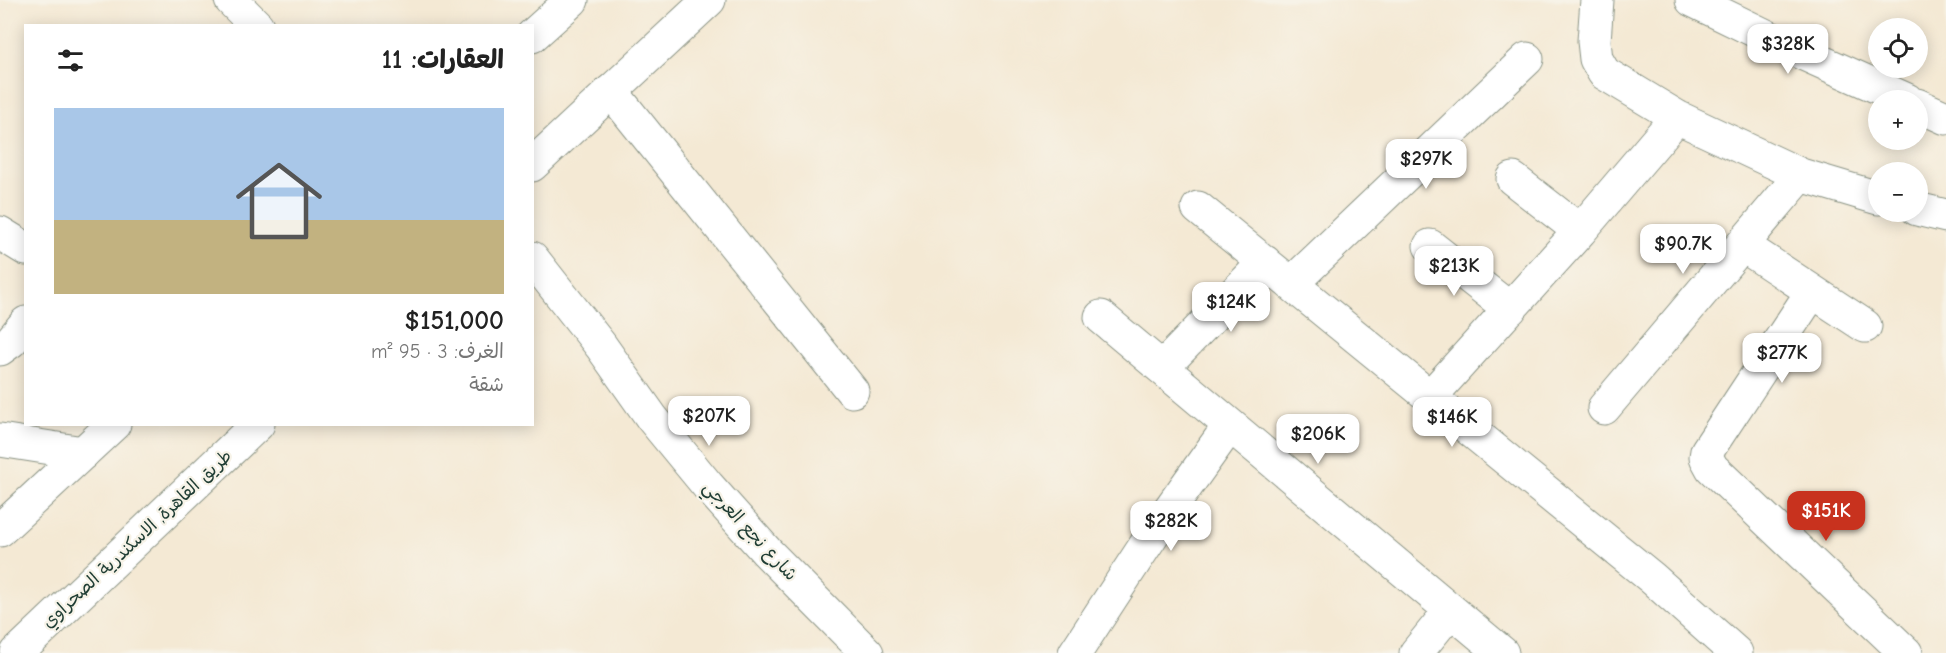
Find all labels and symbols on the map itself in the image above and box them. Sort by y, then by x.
pin: $328K [1746,24,1830,75]
pin: $297K [1384,139,1468,190]
pin: $90.7K [1634,224,1732,275]
pin: $213K [1412,246,1496,297]
pin: $124K [1189,282,1273,333]
pin: $277K [1740,333,1824,384]
pin: $207K [667,396,751,447]
pin: $146K [1410,397,1494,448]
pin: $206K [1276,414,1360,465]
street label: طريق القاهرة, الاسكندرية الصحراوي [38,445,238,634]
street label: شارع نجع العرجي [695,477,801,588]
pin: $151K [1784,491,1868,542]
pin: $282K [1129,501,1213,552]

